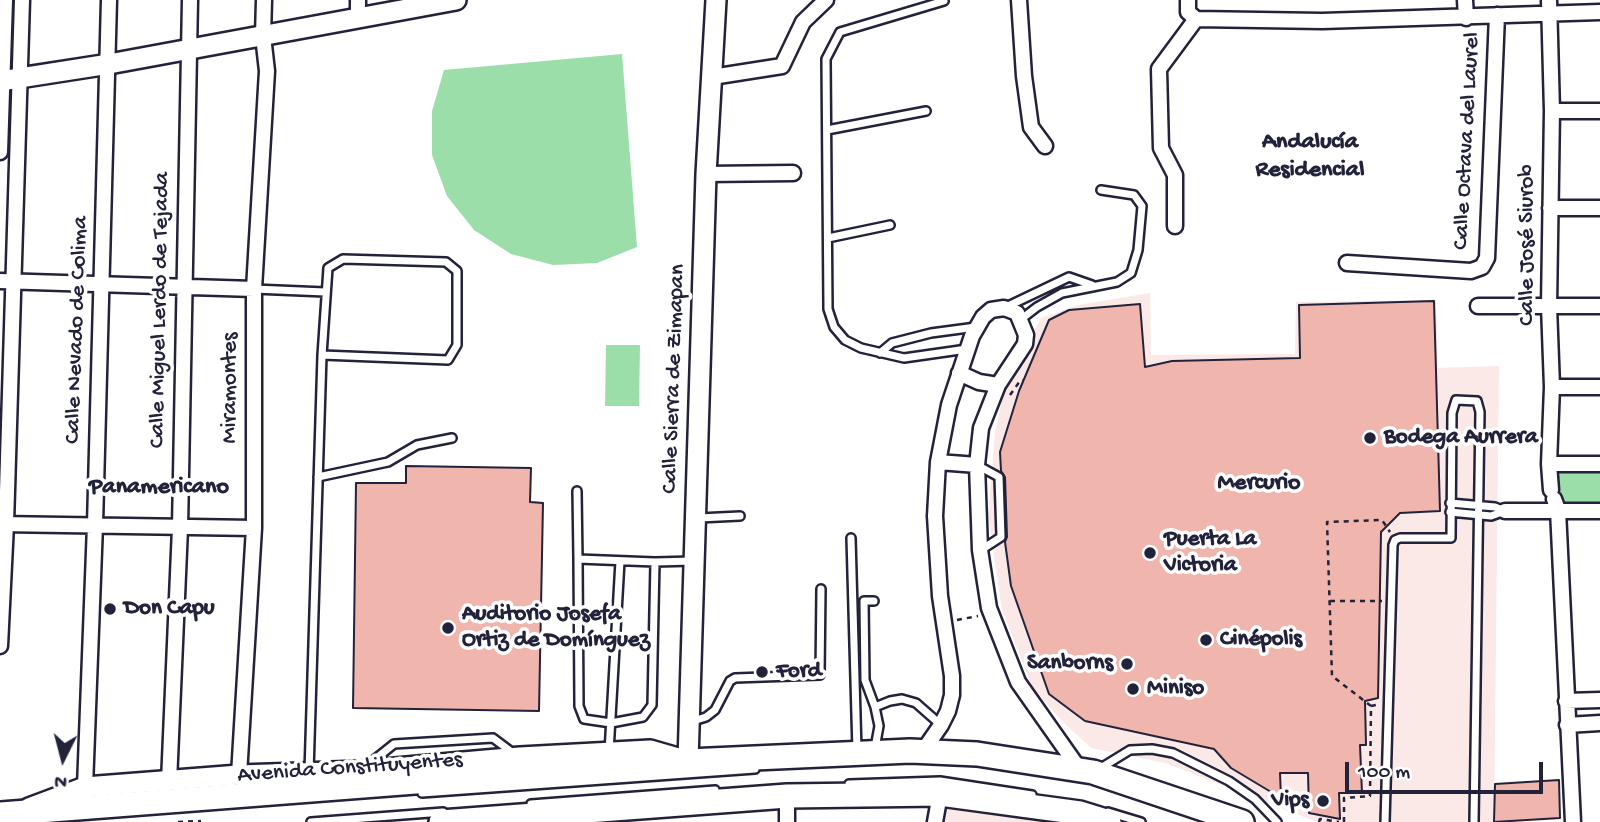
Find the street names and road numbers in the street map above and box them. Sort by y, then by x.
street label: Calle Octava del Laurel [1449,32,1487,250]
street label: Calle José Siurob [1514,164,1542,326]
street label: Calle Miguel Lerdo de Tejada [145,172,177,448]
street label: Calle Nevado de Colima [60,216,96,444]
street label: Calle Sierra de Zimapan [657,264,693,494]
street label: Miramontes [217,333,245,443]
street label: Avenida Constituyentes [237,747,463,791]

